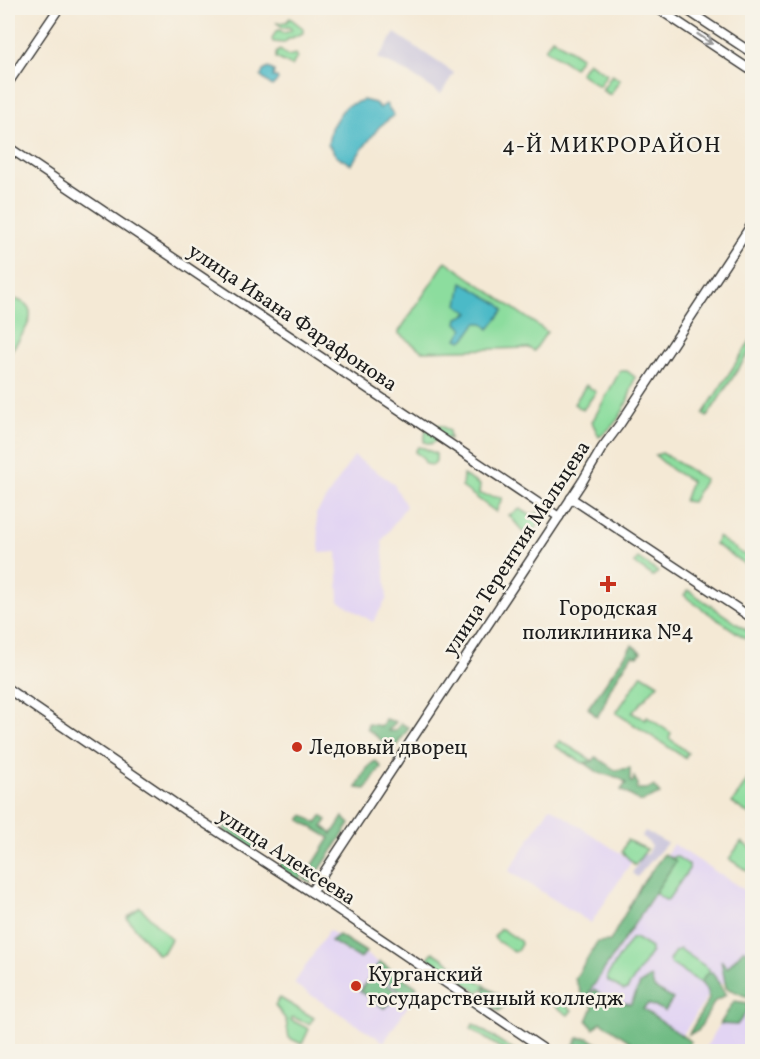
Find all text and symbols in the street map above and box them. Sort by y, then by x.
one-way arrow [696,33,713,45]
district label: 4-Й МИКРОРАЙОН [502,131,722,162]
street label: улица Ивана Фарафонова [182,237,403,399]
street label: улица Терентия Мальцева [437,435,598,662]
marker: Городская поликлиника №4 [599,575,617,593]
place label: Городская поликлиника №4 [522,595,694,648]
place label: Ледовый дворец [309,734,467,763]
marker: Ледовый дворец [290,740,304,754]
street label: улица Алексеева [211,801,361,913]
place label: Курганский государственный колледж [368,961,624,1014]
marker: Курганский государственный колледж [349,979,363,993]

